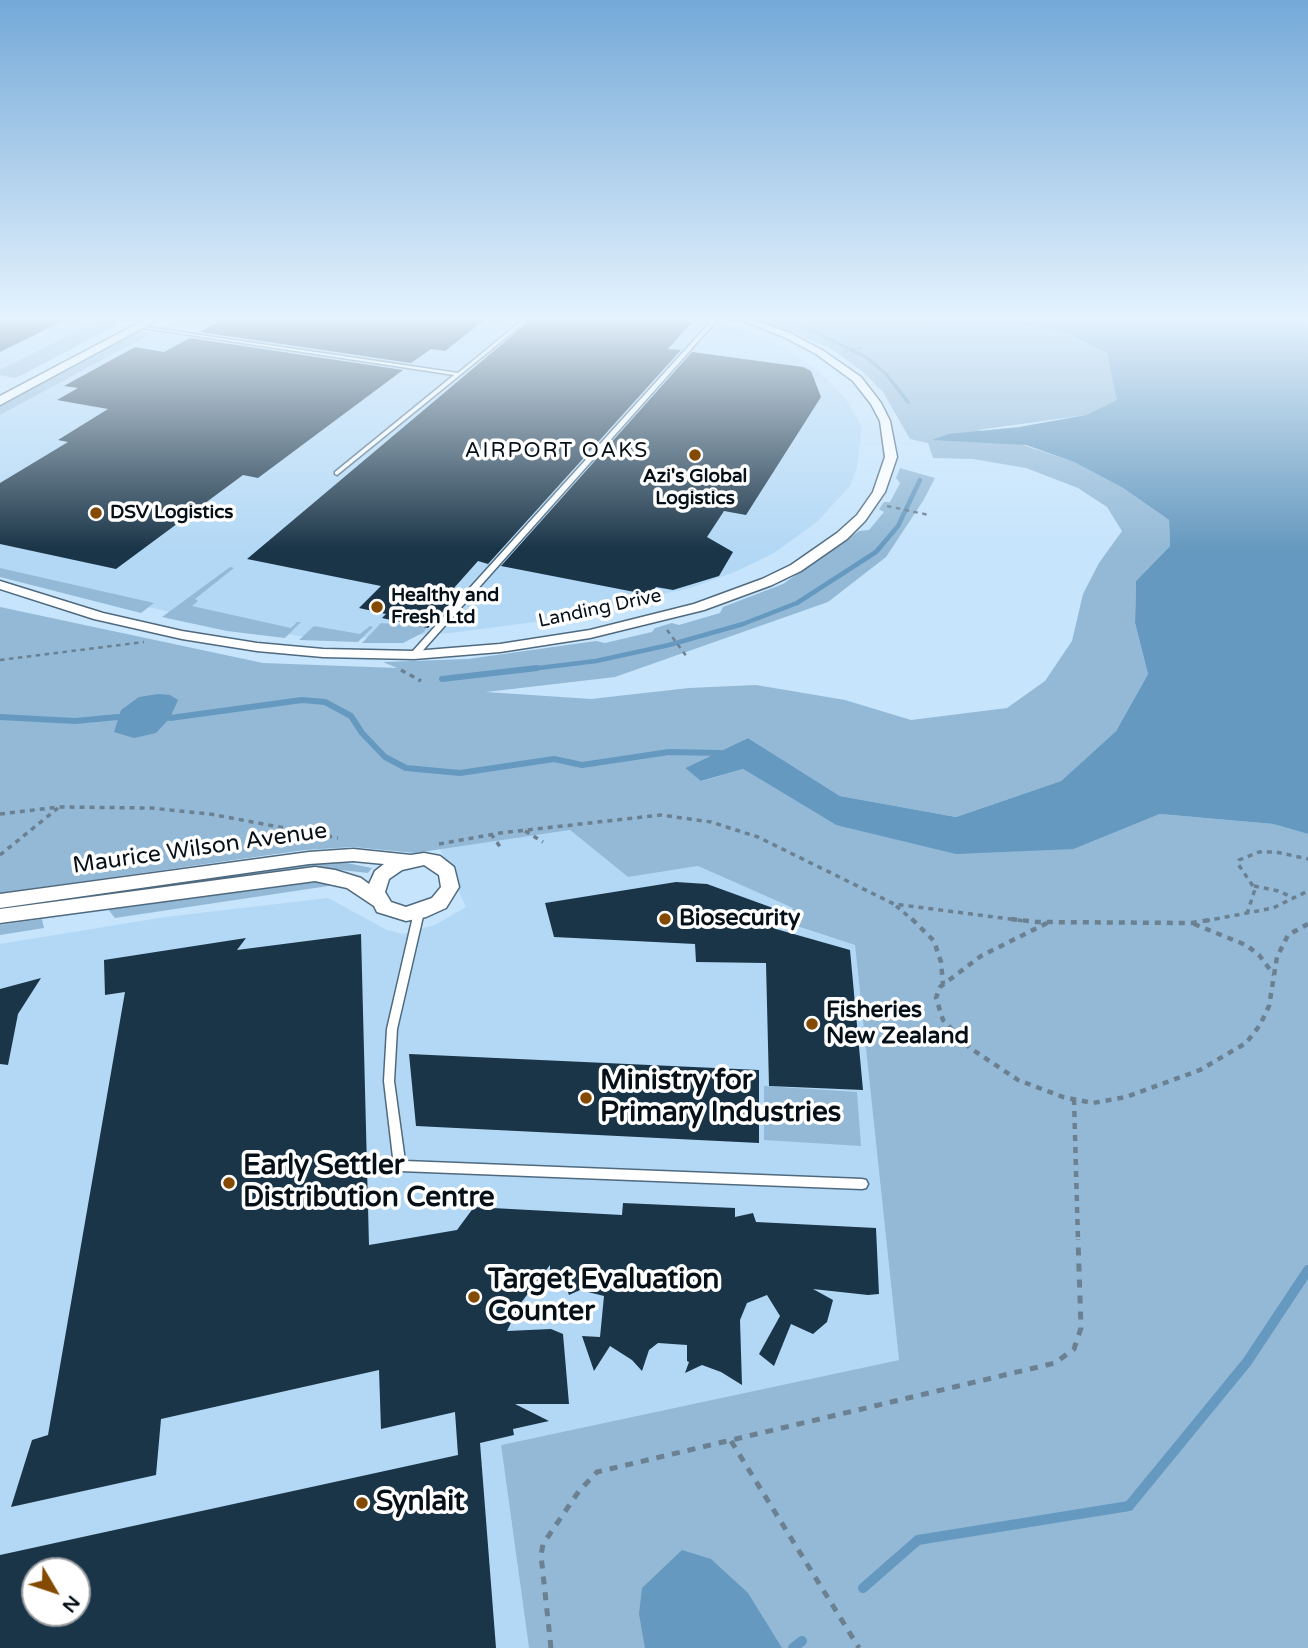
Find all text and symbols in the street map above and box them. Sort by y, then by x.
district label: AIRPORT OAKS [466,438,648,464]
marker: Azi's Global Logistics [687,447,703,463]
place label: Azi's Global Logistics [643,466,747,510]
place label: DSV Logistics [110,502,233,524]
marker: DSV Logistics [88,505,104,521]
place label: Healthy and Fresh Ltd [391,585,499,629]
street label: Landing Drive [536,585,664,633]
marker: Healthy and Fresh Ltd [369,599,385,615]
street label: Maurice Wilson Avenue [71,817,329,881]
place label: Biosecurity [679,905,800,933]
marker: Biosecurity [657,911,673,927]
place label: Fisheries New Zealand [826,997,969,1051]
marker: Fisheries New Zealand [804,1016,820,1032]
place label: Ministry for Primary Industries [600,1065,841,1131]
marker: Ministry for Primary Industries [578,1090,594,1106]
place label: Early Settler Distribution Centre [243,1150,495,1216]
marker: Early Settler Distribution Centre [221,1175,237,1191]
place label: Target Evaluation Counter [488,1264,719,1330]
marker: Target Evaluation Counter [466,1289,482,1305]
place label: Synlait [376,1486,465,1520]
marker: Synlait [354,1495,370,1511]
north arrow [21,1557,91,1627]
text: N [57,1591,84,1617]

